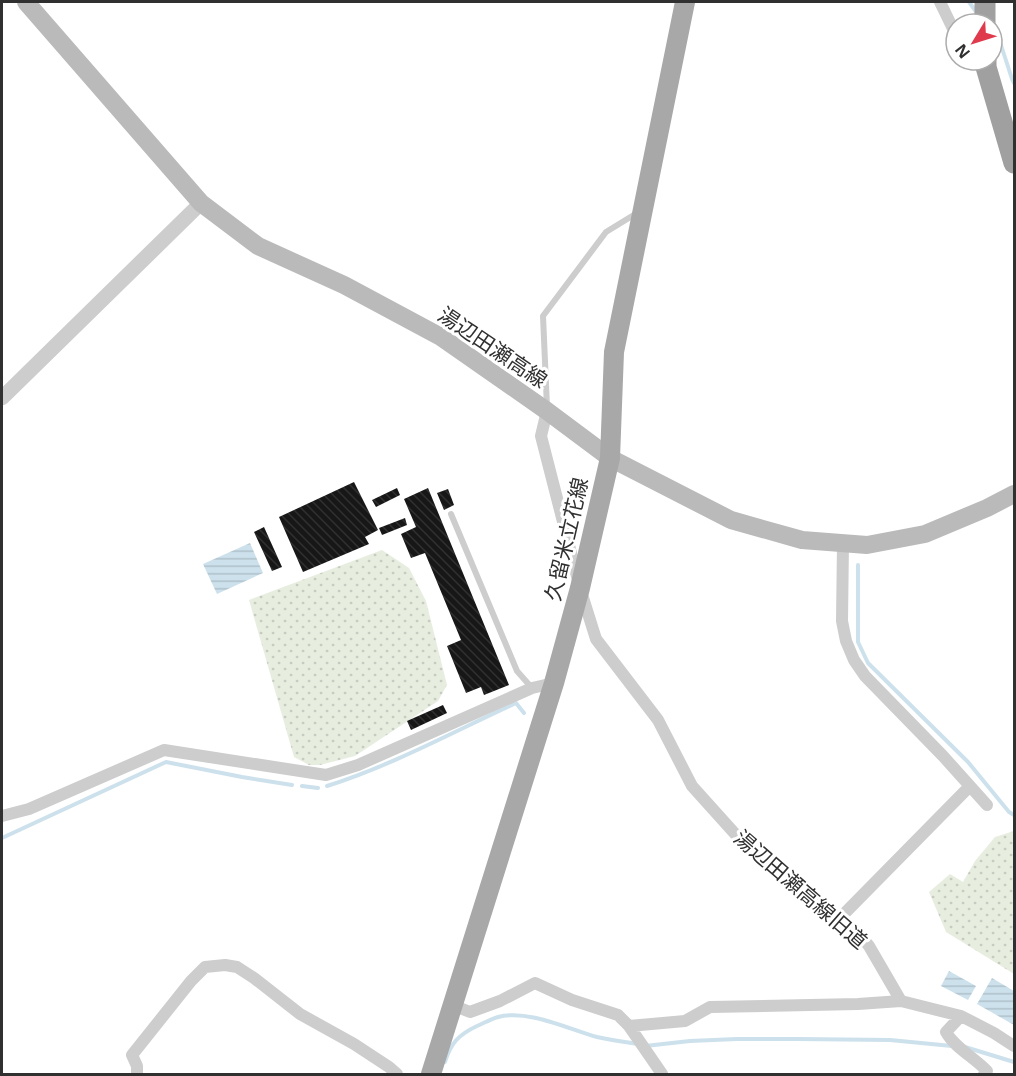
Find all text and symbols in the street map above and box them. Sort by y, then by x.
north arrow [944,12,1004,72]
text: N [950,39,975,63]
street label: 湯辺田瀬高線 [433,300,553,394]
street label: 久留米立花線 [538,474,594,604]
street label: 湯辺田瀬高線旧道 [728,823,874,955]

